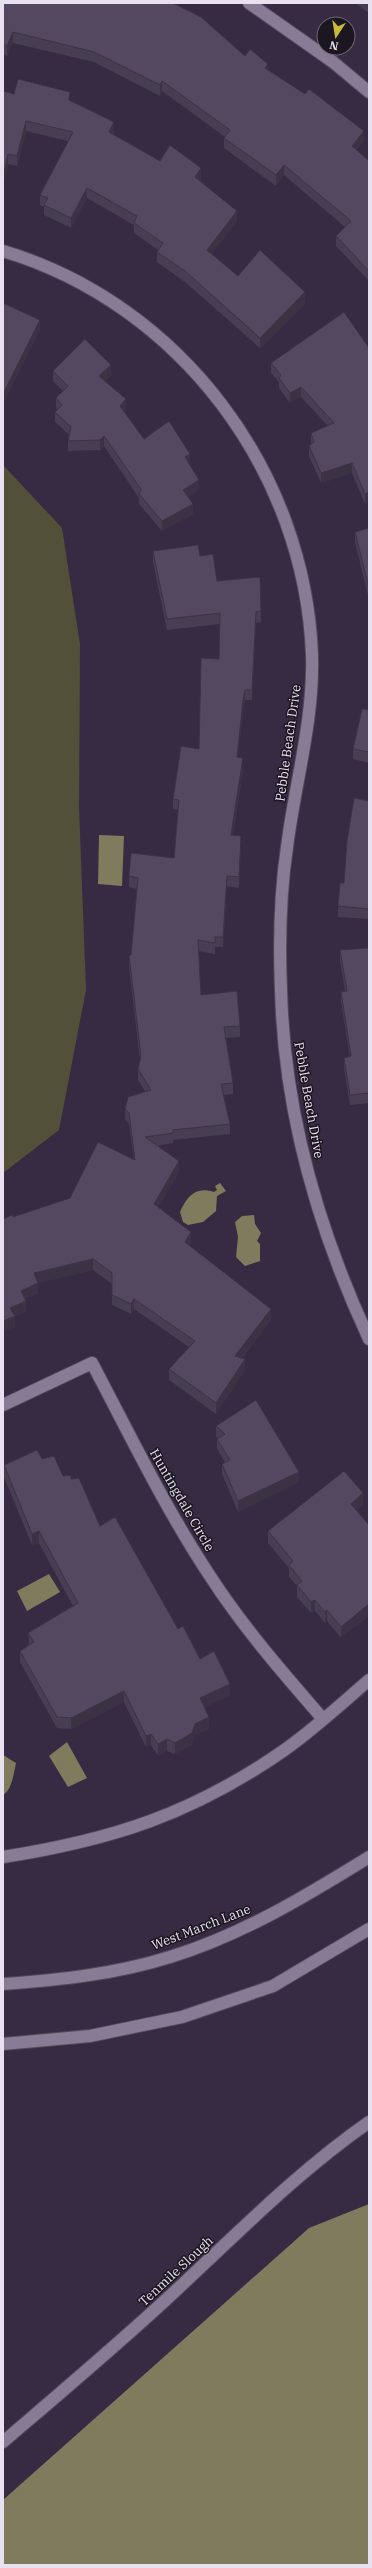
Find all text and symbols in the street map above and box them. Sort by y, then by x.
north arrow [316,16,356,56]
text: N [328,38,340,54]
street label: Pebble Beach Drive [271,683,305,803]
street label: Pebble Beach Drive [290,1041,328,1160]
street label: Huntingdale Circle [146,1446,218,1554]
street label: West March Lane [149,1900,253,1954]
street label: Tenmile Slough [135,2232,217,2310]

